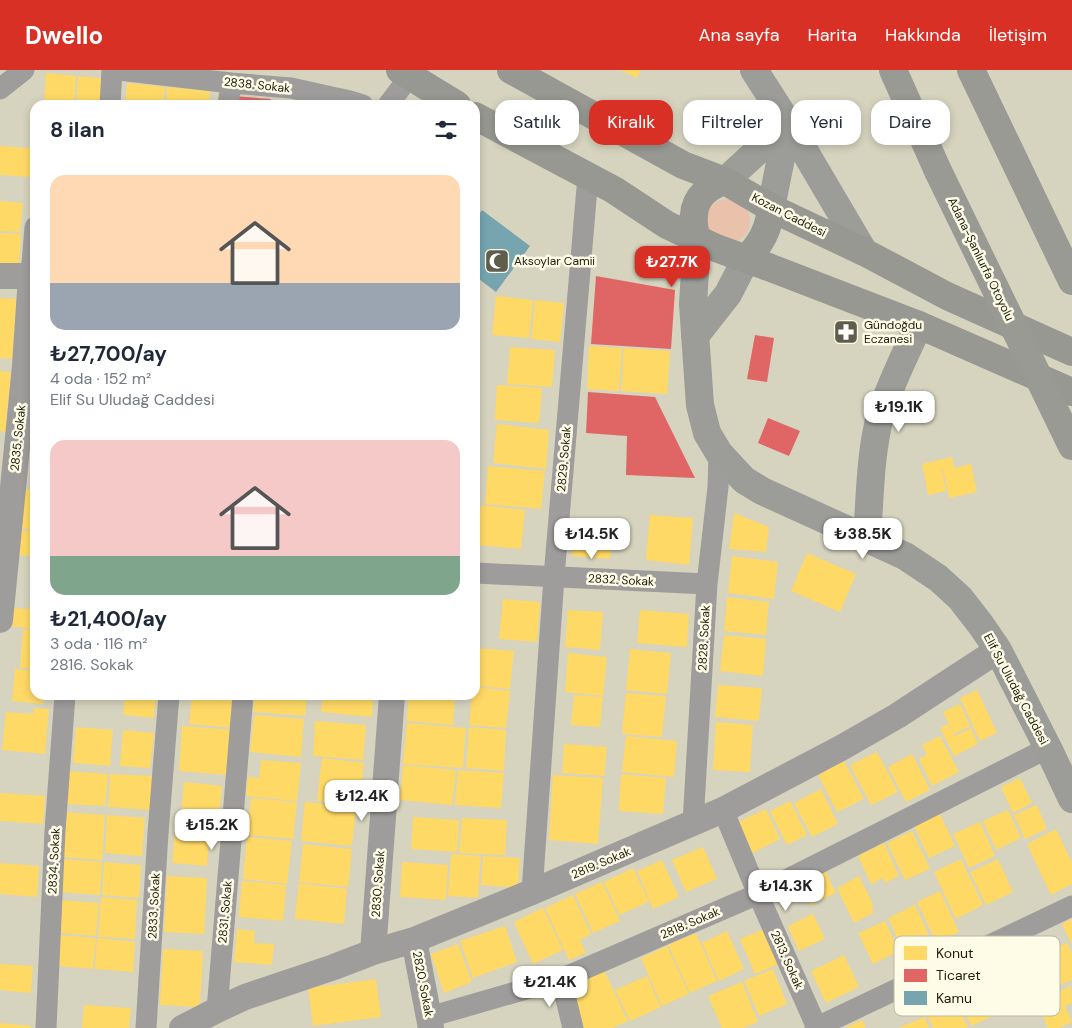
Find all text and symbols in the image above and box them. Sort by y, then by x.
text: Dwello [25,20,103,51]
text: Ana sayfa [699,23,779,47]
text: Harita [807,23,857,47]
text: Hakkında [885,23,961,47]
text: İletişim [989,23,1047,47]
street label: 2838. Sokak [223,74,291,96]
chip: Satılık [495,100,579,145]
chip: Kiralık [589,100,673,145]
chip: Filtreler [683,100,781,145]
chip: Yeni [791,100,861,145]
chip: Daire [871,100,950,145]
text: 8 ilan [50,116,105,144]
icon: filters [432,116,460,144]
street label: Kozan Caddesi [749,189,829,241]
street label: Adana-Şanlıurfa Otoyolu [944,195,1018,323]
icon: home [210,208,300,298]
pin: ₺27.7K [631,246,713,288]
mosque icon: Aksoylar Camii [484,248,510,274]
text: ₺27.7K [646,251,698,272]
place label: Aksoylar Camii [514,253,595,269]
place label: Gündoğdu Eczanesi [864,317,922,347]
pharmacy icon: Gündoğdu Eczanesi [833,319,859,345]
text: ₺27,700/ay [50,340,167,368]
text: 4 oda · 152 m² [50,368,151,389]
text: Elif Su Uludağ Caddesi [50,389,215,410]
pin: ₺19.1K [858,390,940,433]
text: ₺19.1K [875,396,923,417]
street label: 2835. Sokak [7,404,29,472]
street label: 2829. Sokak [553,425,575,493]
icon: home [210,473,300,563]
pin: ₺14.5K [551,518,633,560]
pin: ₺38.5K [822,518,904,560]
text: ₺14.5K [565,523,619,544]
text: ₺38.5K [834,523,892,544]
street label: 2832. Sokak [588,570,654,590]
text: ₺21,400/ay [50,605,167,633]
street label: 2828. Sokak [694,605,714,671]
street label: Elif Su Uludağ Caddesi [980,631,1052,747]
text: 3 oda · 116 m² [50,633,147,654]
text: 2816. Sokak [50,654,134,675]
pin: ₺12.4K [321,780,403,822]
text: ₺12.4K [335,785,389,806]
pin: ₺15.2K [171,808,253,851]
text: ₺15.2K [186,814,238,835]
street label: 2834. Sokak [44,827,64,895]
street label: 2819. Sokak [569,843,633,883]
street label: 2830. Sokak [368,850,388,918]
pin: ₺14.3K [745,870,827,912]
street label: 2833. Sokak [144,872,164,940]
text: ₺14.3K [759,875,813,896]
street label: 2831. Sokak [214,880,236,944]
street label: 2818. Sokak [658,903,722,943]
street label: 2813. Sokak [767,928,807,992]
legend [894,936,1060,1016]
text: Konut [936,944,974,962]
street label: 2820. Sokak [409,950,437,1018]
pin: ₺21.4K [509,966,591,1008]
text: Ticaret [936,966,981,984]
text: ₺21.4K [523,971,577,992]
text: Kamu [936,989,972,1007]

